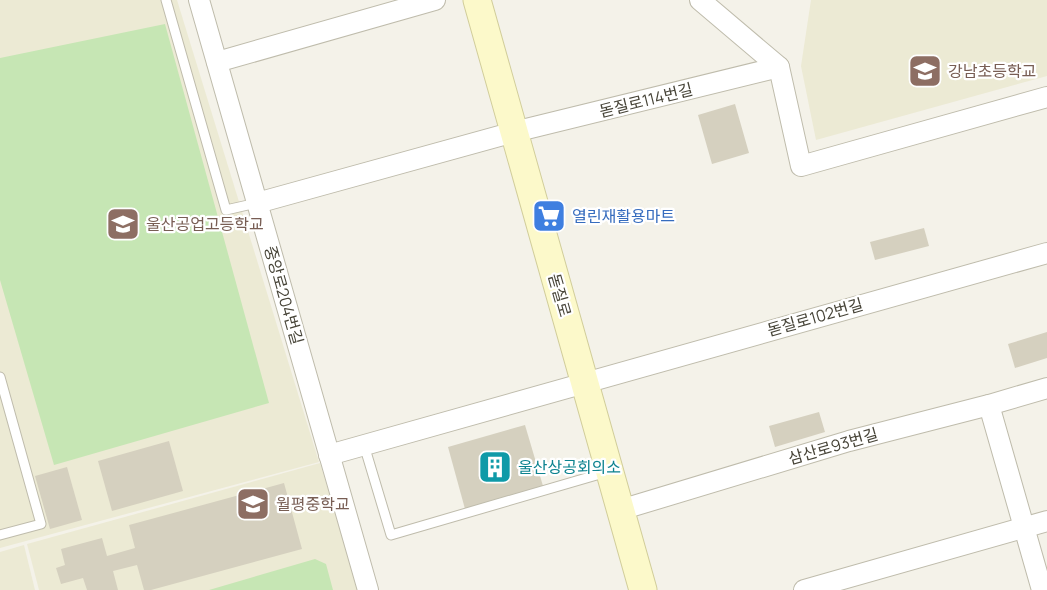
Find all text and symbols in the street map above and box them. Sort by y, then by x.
school or university icon: 강남초등학교 [907,53,943,89]
place label: 강남초등학교 [948,60,1036,82]
street label: 돋질로114번길 [597,78,695,122]
supermarket icon: 열린재활용마트 [531,198,567,234]
place label: 열린재활용마트 [572,205,675,227]
school or university icon: 울산공업고등학교 [105,206,141,242]
place label: 울산공업고등학교 [146,213,264,235]
street label: 중앙로204번길 [259,243,309,347]
street label: 돋질로 [543,271,577,320]
street label: 돋질로102번길 [765,293,865,341]
street label: 삼산로93번길 [786,423,880,469]
building icon: 울산상공회의소 [477,449,513,485]
place label: 울산상공회의소 [518,456,621,478]
school or university icon: 월평중학교 [235,486,271,522]
place label: 월평중학교 [276,493,350,515]

